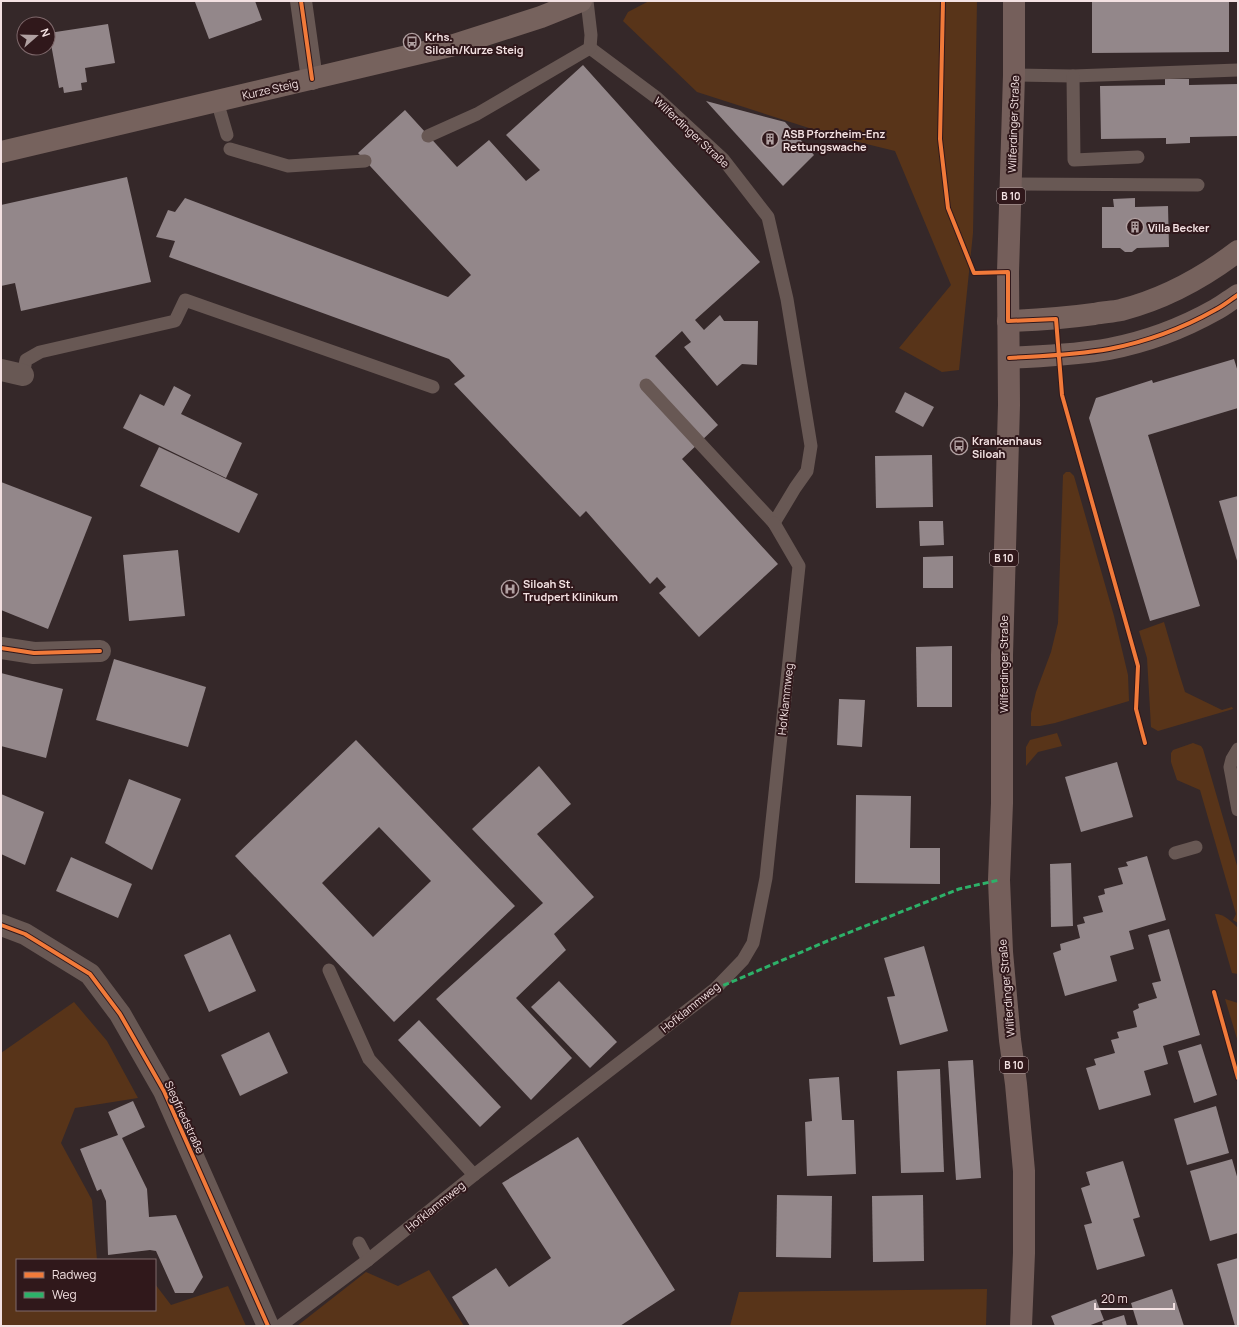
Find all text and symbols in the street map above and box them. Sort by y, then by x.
north arrow [16,16,56,56]
text: N [37,26,54,39]
place label: Krhs. Siloah/Kurze Steig [425,29,524,57]
bus stop icon: Krhs. Siloah/Kurze Steig [402,32,422,52]
street label: Wilferdinger Straße [1004,74,1022,173]
street label: Kurze Steig [240,75,300,103]
street label: Wilferdinger Straße [651,93,733,171]
place label: ASB Pforzheim-Enz Rettungswache [783,126,885,154]
building icon: ASB Pforzheim-Enz Rettungswache [760,129,780,149]
road number: B 10 [997,188,1025,204]
building icon: Villa Becker [1125,217,1145,237]
place label: Villa Becker [1148,220,1210,235]
place label: Krankenhaus Siloah [972,433,1042,461]
bus stop icon: Krankenhaus Siloah [949,436,969,456]
road number: B 10 [990,550,1018,566]
place label: Siloah St. Trudpert Klinikum [523,576,618,604]
hospital icon: Siloah St. Trudpert Klinikum [500,579,520,599]
street label: Wilferdinger Straße [996,614,1011,713]
street label: Hofklammweg [774,662,796,736]
street label: Wilferdinger Straße [994,938,1018,1037]
street label: Hofklammweg [657,978,723,1036]
road number: B 10 [1000,1057,1028,1073]
street label: Siegfriedstraße [162,1078,209,1156]
street label: Hofklammweg [402,1177,468,1235]
legend [16,1259,156,1311]
text: Radweg [52,1266,96,1283]
scale bar [1095,1285,1174,1311]
text: Weg [52,1286,77,1303]
text: 20 m [1101,1290,1128,1307]

